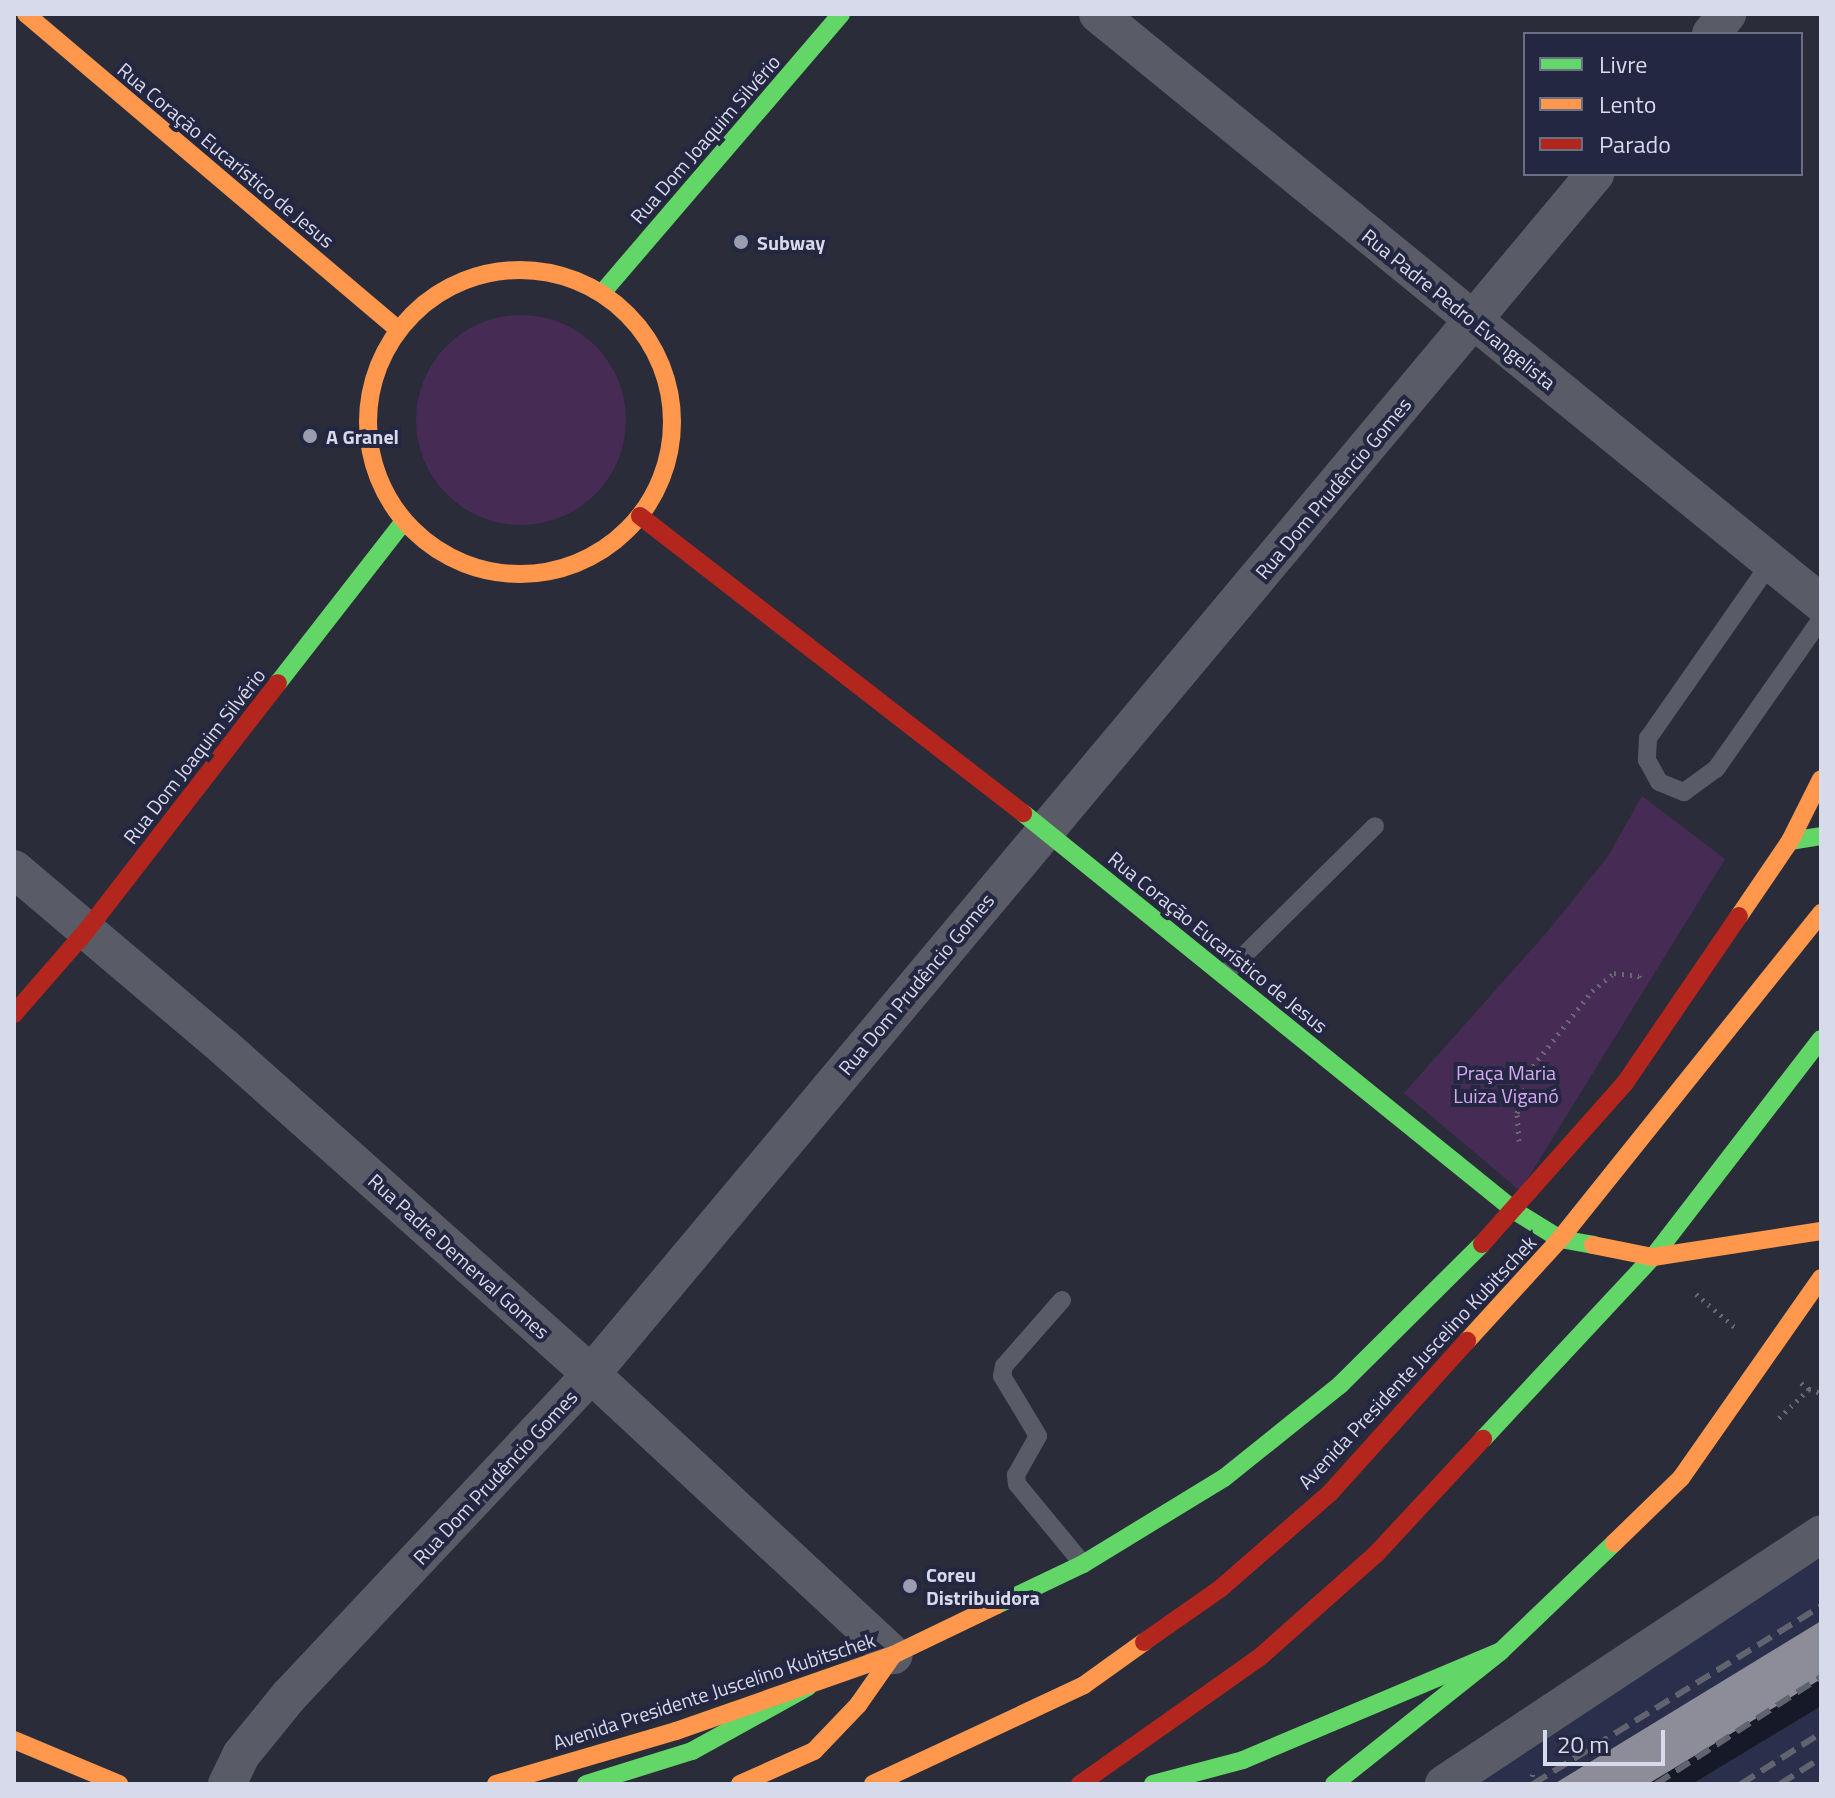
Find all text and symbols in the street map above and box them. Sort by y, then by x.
legend [1523,32,1803,176]
text: Livre [1599,46,1647,82]
street label: Rua Dom Joaquim Silvério [625,50,785,228]
street label: Rua Coração Eucarístico de Jesus [113,57,339,253]
text: Lento [1599,86,1656,122]
text: Parado [1599,126,1671,162]
street label: Rua Padre Pedro Evangelista [1357,224,1561,394]
place label: Subway [757,230,825,254]
marker: Subway [732,233,750,251]
street label: Rua Dom Prudêncio Gomes [1250,392,1416,584]
place label: A Granel [326,424,399,448]
marker: A Granel [301,427,319,445]
street label: Rua Dom Joaquim Silvério [118,663,270,849]
street label: Rua Coração Eucarístico de Jesus [1104,846,1332,1038]
street label: Rua Dom Prudêncio Gomes [833,888,999,1080]
park label: Praça Maria Luiza Viganó [1453,1060,1559,1107]
street label: Rua Padre Demerval Gomes [364,1168,554,1344]
street label: Avenida Presidente Juscelino Kubitschek [1293,1230,1541,1494]
street label: Rua Dom Prudêncio Gomes [408,1385,582,1569]
place label: Coreu Distribuidora [926,1562,1040,1609]
marker: Coreu Distribuidora [901,1577,919,1595]
street label: Avenida Presidente Juscelino Kubitschek [550,1627,878,1755]
scale bar [1547,1714,1669,1764]
text: 20 m [1557,1726,1609,1762]

